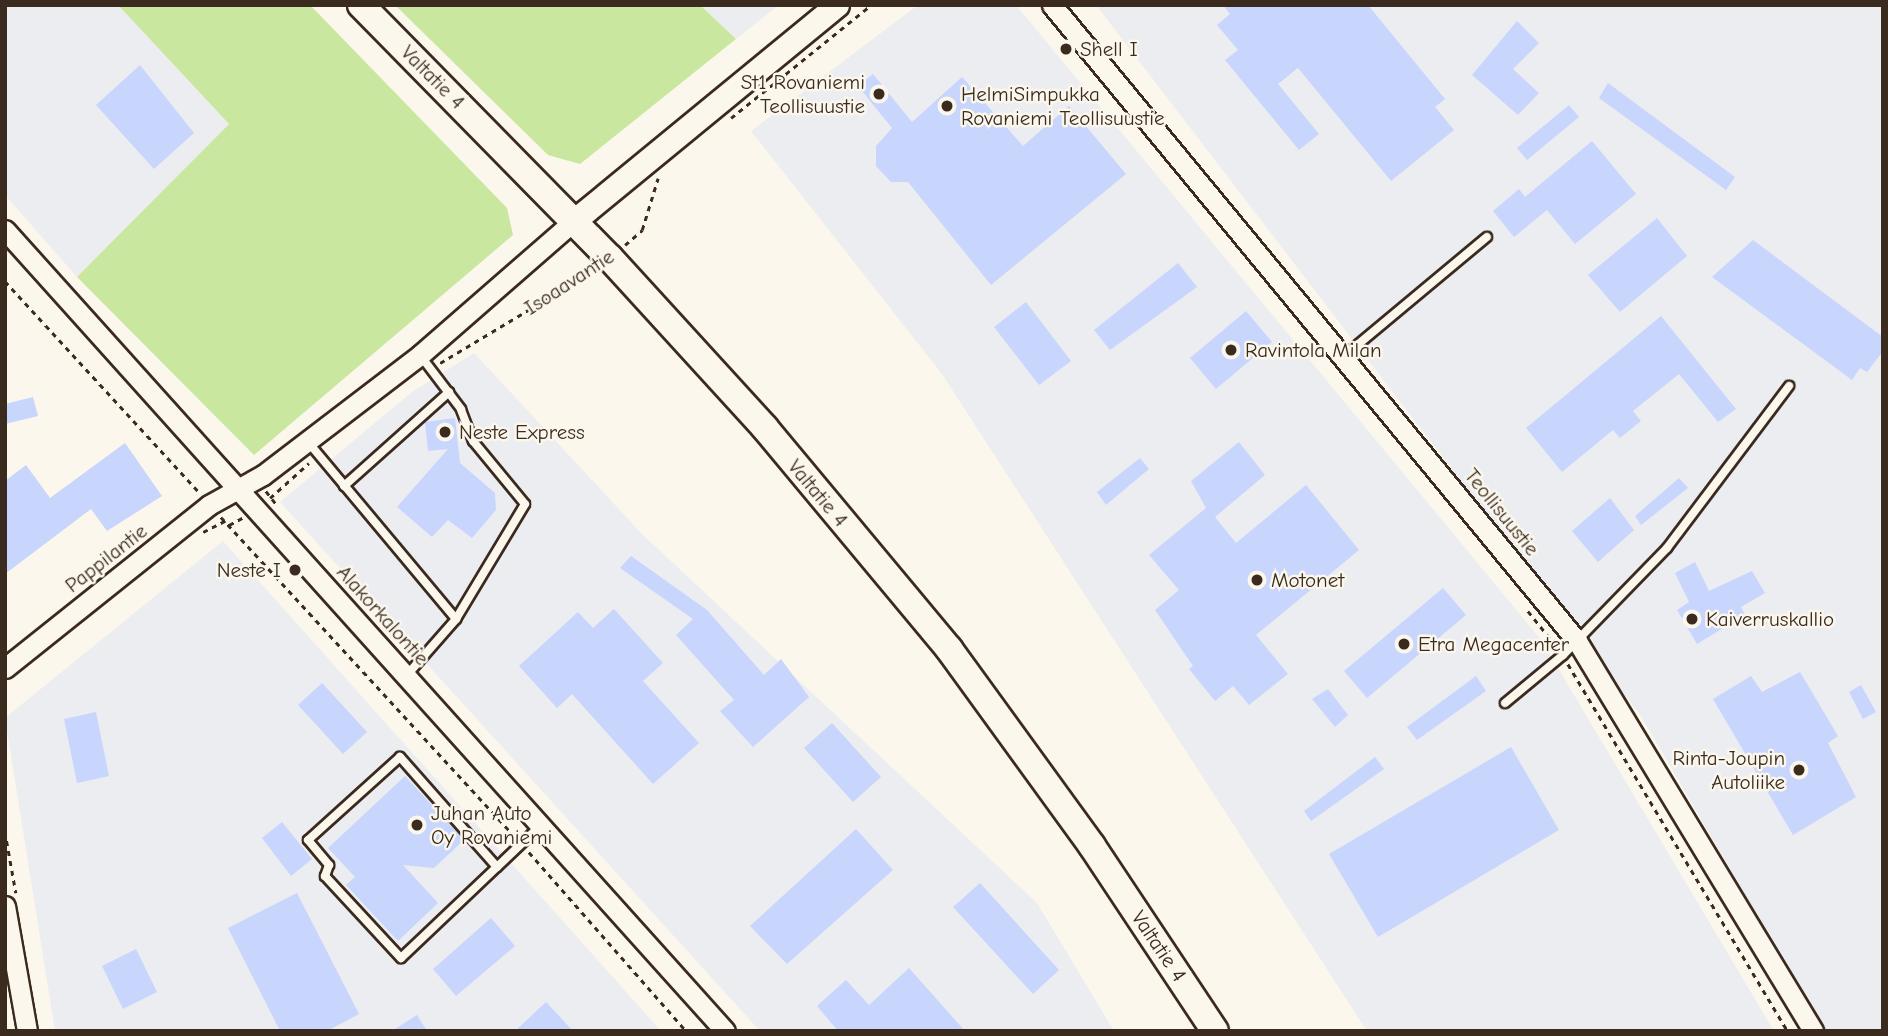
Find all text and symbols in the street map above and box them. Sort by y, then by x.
place label: Shell I [1080,36,1138,62]
street label: Valtatie 4 [396,40,470,114]
marker: Shell I [1058,41,1074,57]
place label: St1 Rovaniemi Teollisuustie [741,69,865,119]
place label: HelmiSimpukka Rovaniemi Teollisuustie [961,81,1164,131]
marker: St1 Rovaniemi Teollisuustie [871,86,887,102]
marker: HelmiSimpukka Rovaniemi Teollisuustie [939,98,955,114]
street label: Isoaavantie [519,244,619,320]
place label: Ravintola Milan [1245,337,1382,363]
marker: Ravintola Milan [1223,342,1239,358]
place label: Neste Express [459,419,585,445]
marker: Neste Express [437,424,453,440]
street label: Valtatie 4 [783,454,853,532]
street label: Teollisuustie [1459,463,1545,561]
street label: Pappilantie [60,518,152,598]
place label: Neste I [217,557,281,583]
street label: Alakorkalontie [331,560,435,670]
marker: Neste I [287,562,303,578]
place label: Motonet [1271,567,1344,593]
marker: Motonet [1249,572,1265,588]
place label: Kaiverruskallio [1706,606,1834,632]
marker: Kaiverruskallio [1684,611,1700,627]
place label: Etra Megacenter [1418,631,1569,657]
marker: Etra Megacenter [1396,636,1412,652]
place label: Rinta-Joupin Autoliike [1672,745,1785,795]
marker: Rinta-Joupin Autoliike [1791,762,1807,778]
place label: Juhan Auto Oy Rovaniemi [431,800,552,850]
marker: Juhan Auto Oy Rovaniemi [409,817,425,833]
street label: Valtatie 4 [1126,906,1192,986]

